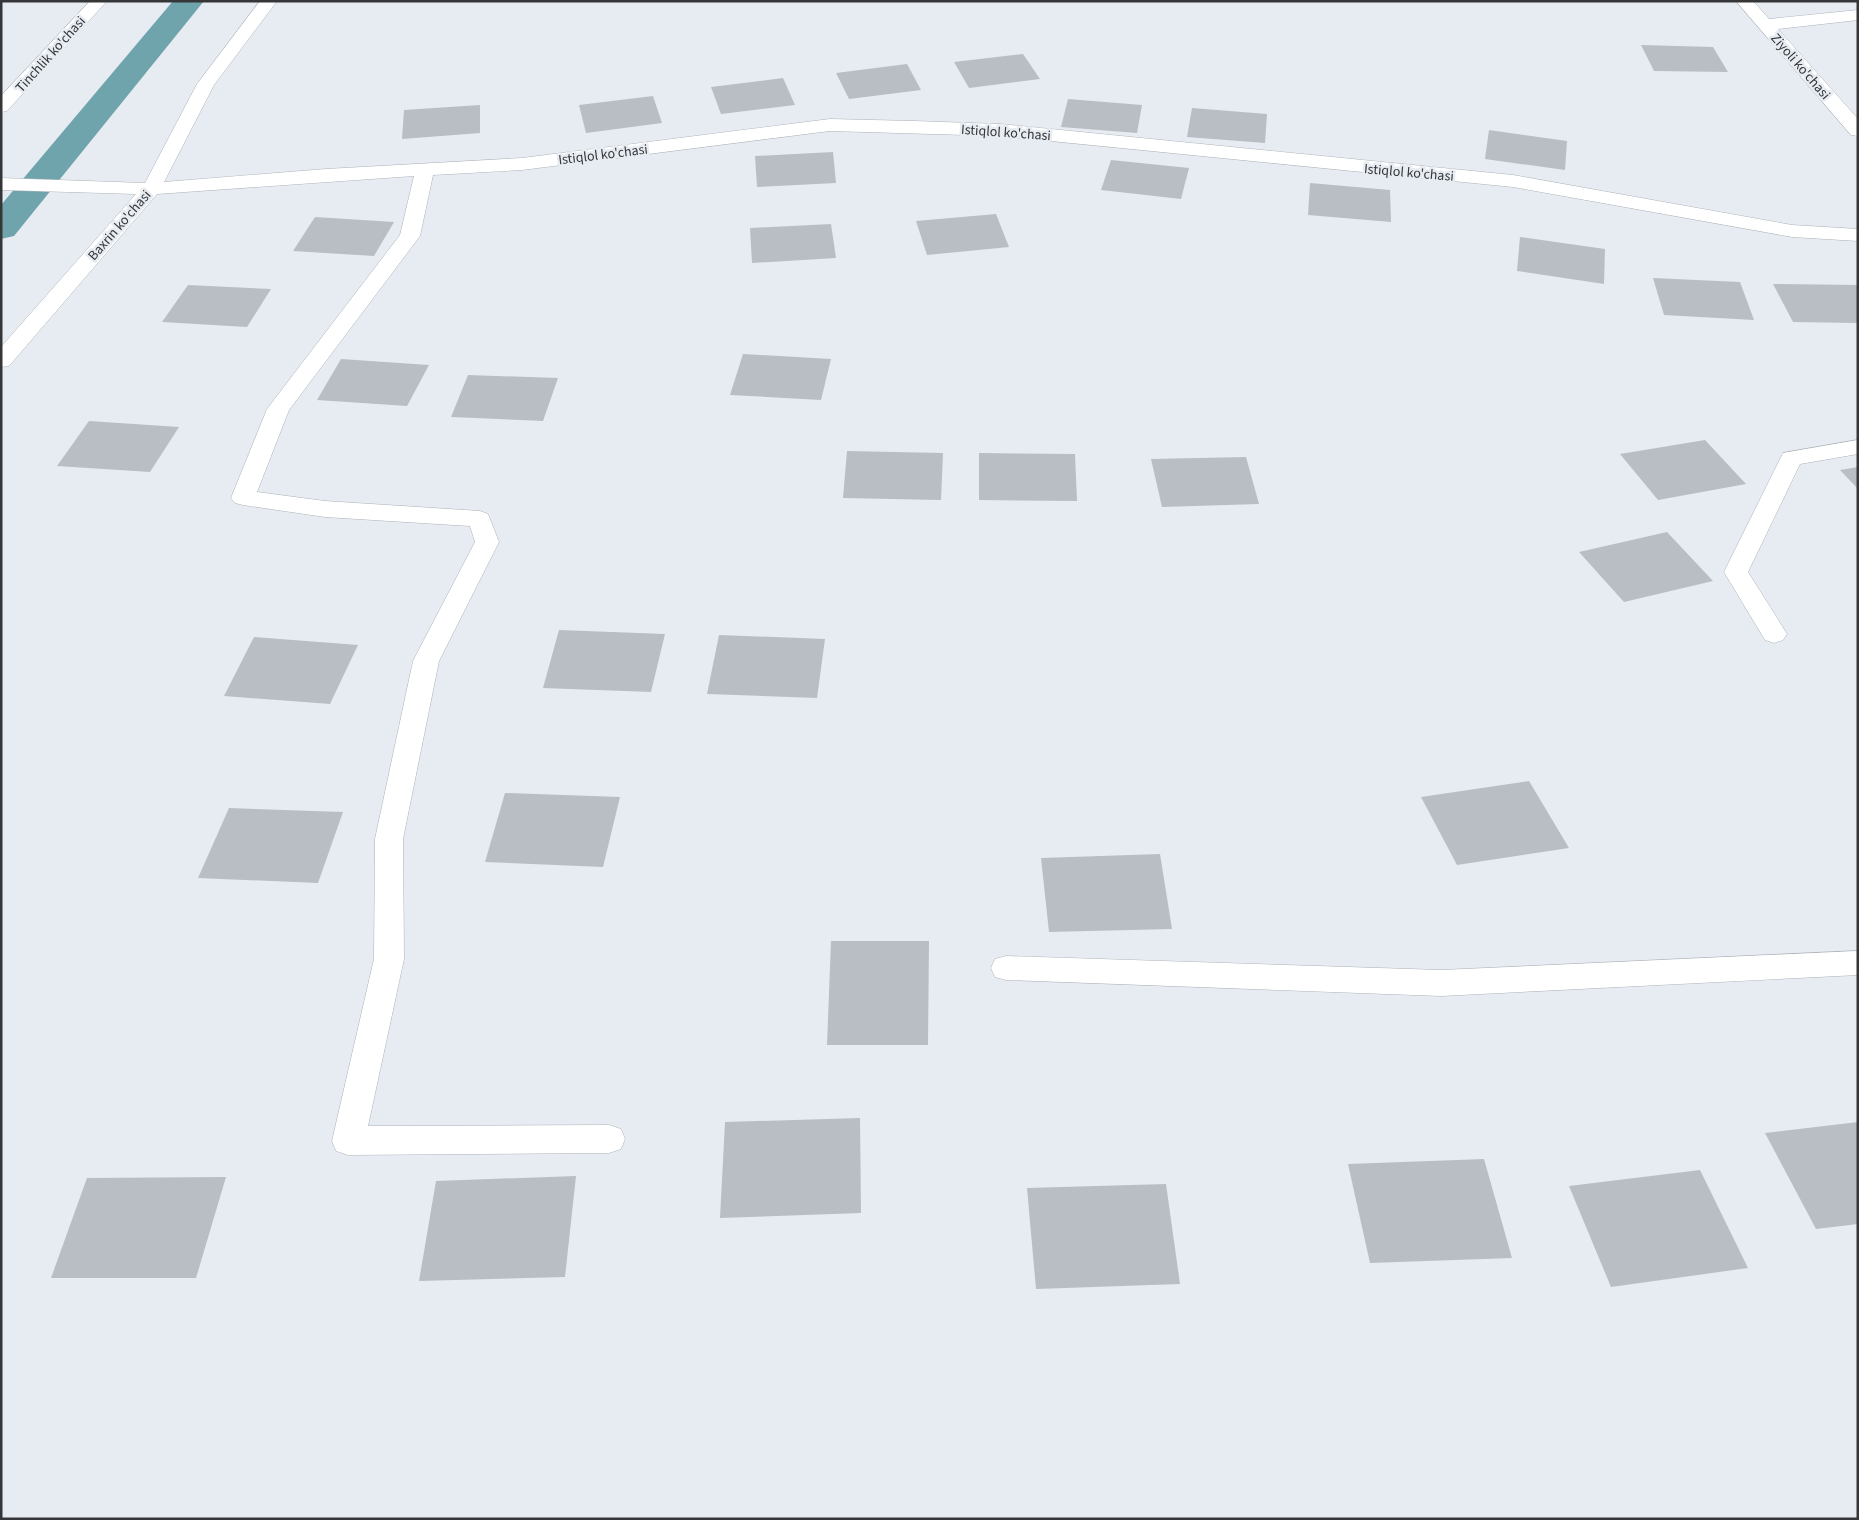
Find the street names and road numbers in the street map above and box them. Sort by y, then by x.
street label: Tinchlik ko'chasi [11,12,91,97]
street label: Ziyoli ko'chasi [1766,29,1835,104]
street label: Istiqlol ko'chasi [960,120,1052,146]
street label: Istiqlol ko'chasi [557,140,649,170]
street label: Istiqlol ko'chasi [1363,159,1455,187]
street label: Baxrin ko'chasi [83,186,156,265]

